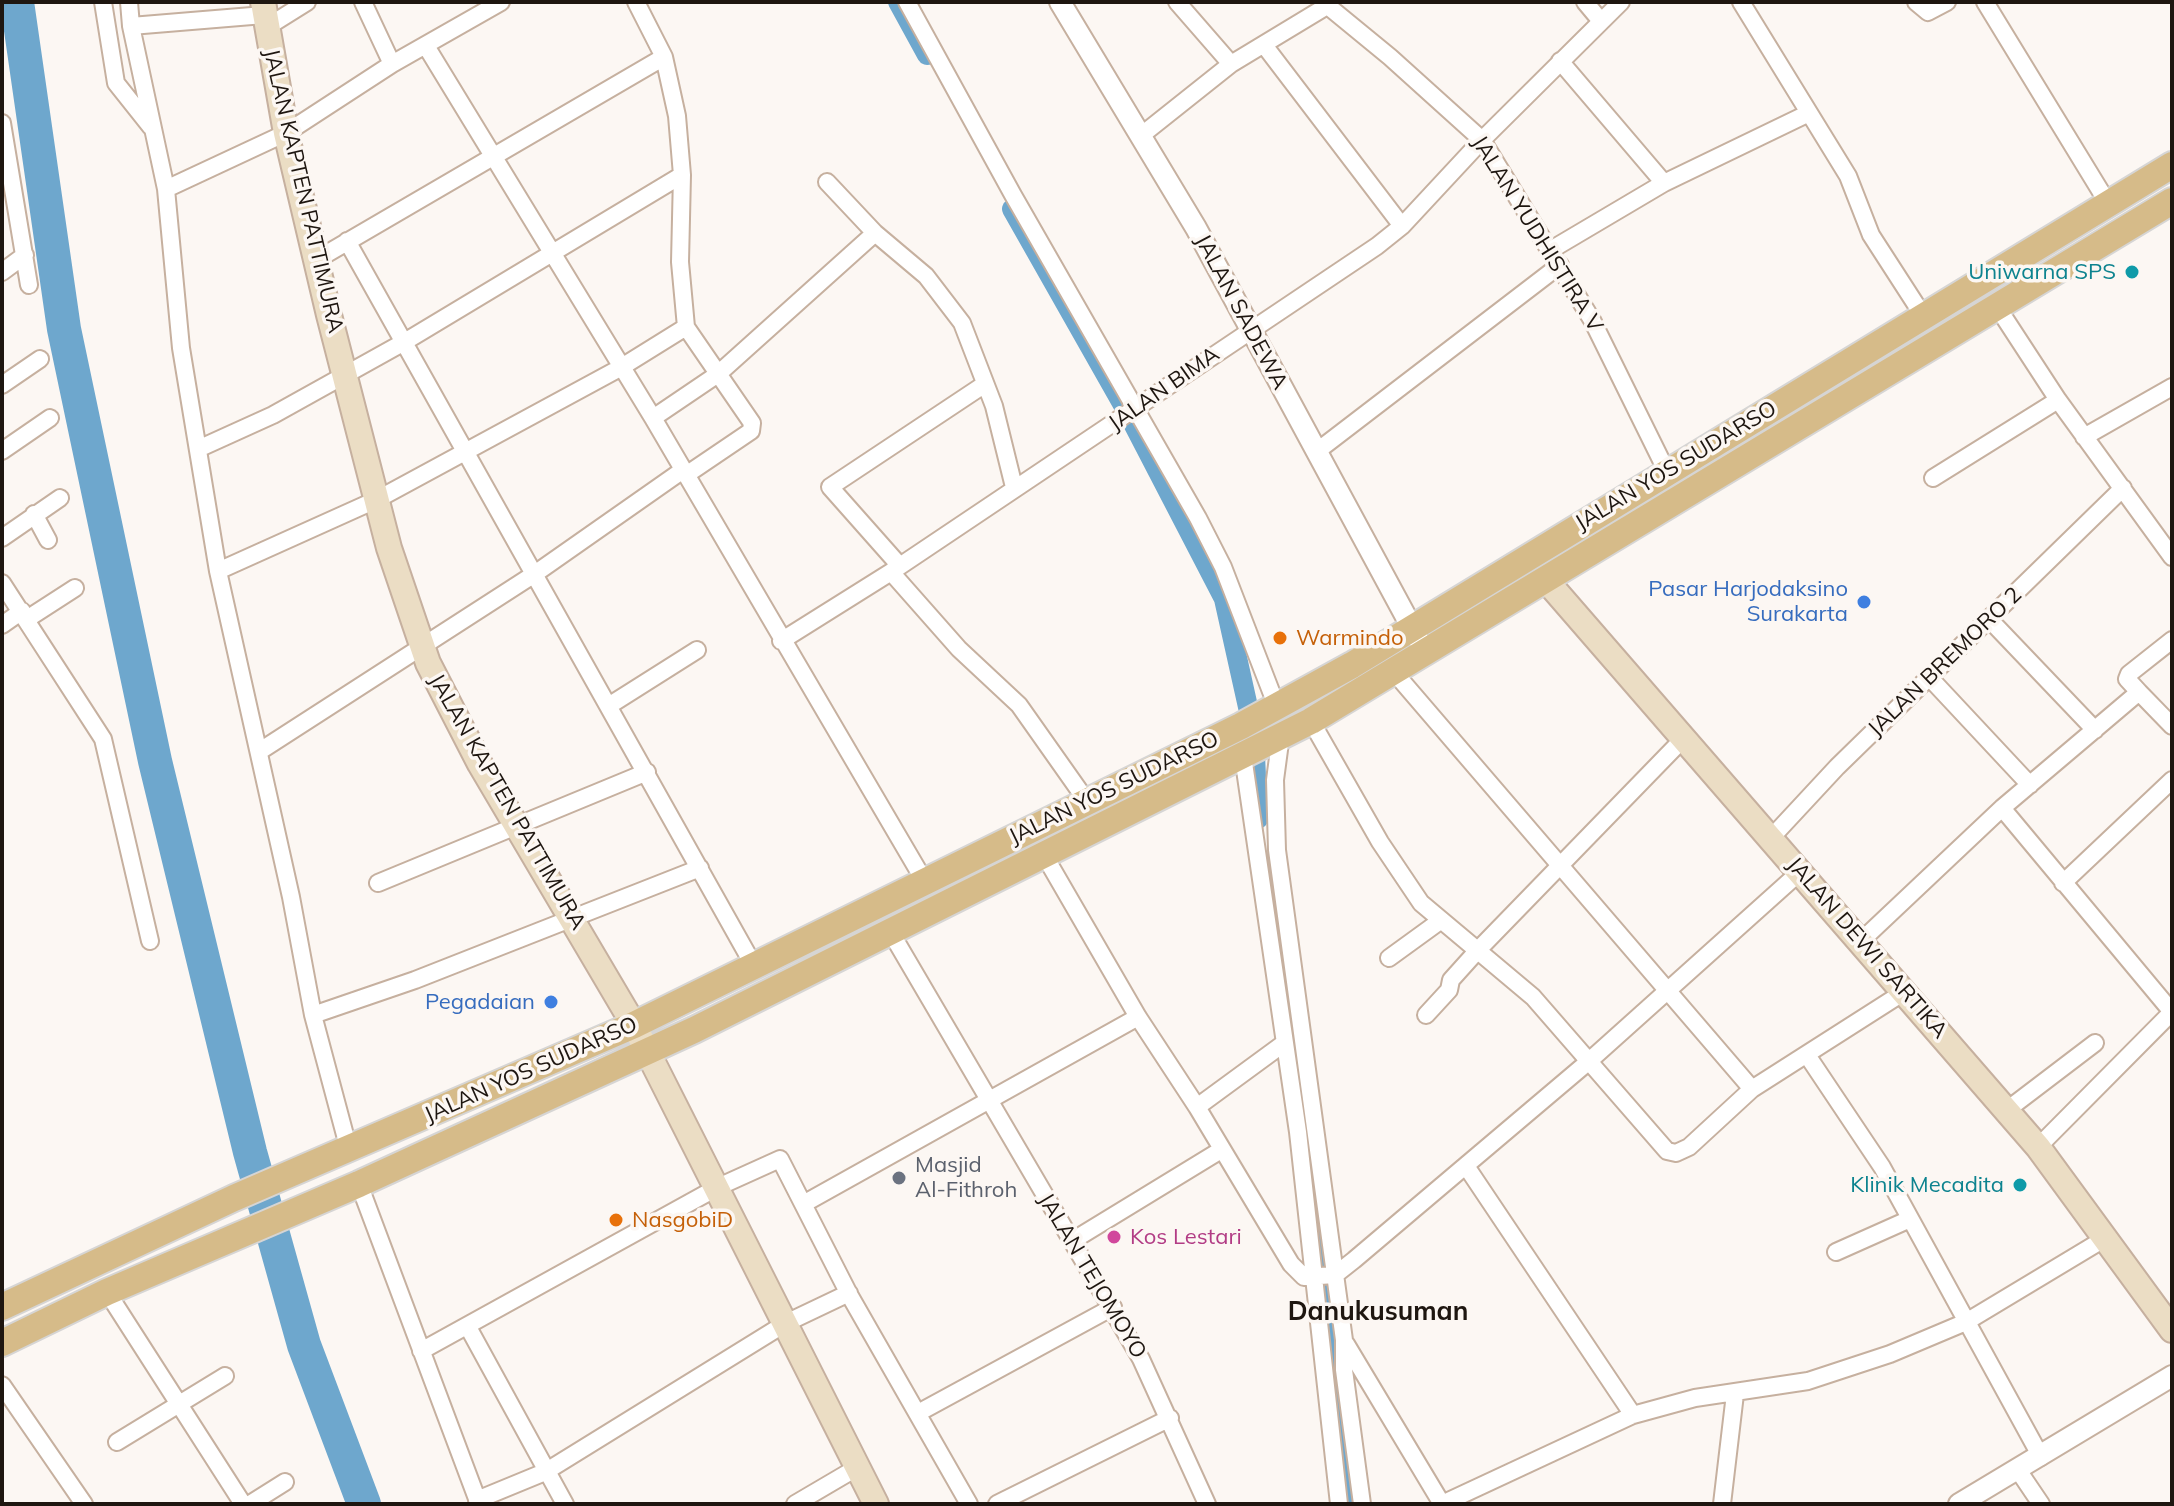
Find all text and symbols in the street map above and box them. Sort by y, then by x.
street label: JALAN KAPTEN PATTIMURA [257,46,349,336]
street label: JALAN YUDHISTIRA V [1466,131,1608,337]
street label: JALAN SADEWA [1189,230,1293,394]
place label: Uniwarna SPS [1968,259,2116,285]
marker: Uniwarna SPS [2123,263,2141,281]
street label: JALAN BIMA [1104,341,1224,437]
street label: JALAN YOS SUDARSO [1571,395,1781,537]
place label: Pasar Harjodaksino Surakarta [1648,576,1848,628]
street label: JALAN BREMORO 2 [1863,582,2027,742]
marker: Pasar Harjodaksino Surakarta [1855,593,1873,611]
place label: Warmindo [1296,625,1404,651]
marker: Warmindo [1271,629,1289,647]
street label: JALAN KAPTEN PATTIMURA [423,669,591,935]
street label: JALAN YOS SUDARSO [1005,726,1223,850]
street label: JALAN DEWI SARTIKA [1781,852,1953,1044]
place label: Pegadaian [425,989,535,1015]
marker: Pegadaian [542,993,560,1011]
street label: JALAN YOS SUDARSO [421,1011,641,1129]
place label: Masjid Al-Fithroh [915,1152,1017,1204]
marker: Masjid Al-Fithroh [890,1169,908,1187]
place label: Klinik Mecadita [1850,1172,2004,1198]
marker: Klinik Mecadita [2011,1176,2029,1194]
street label: JALAN TEJOMOYO [1032,1189,1152,1363]
place label: NasgobiD [632,1207,733,1233]
marker: NasgobiD [607,1211,625,1229]
place label: Kos Lestari [1130,1224,1242,1250]
marker: Kos Lestari [1105,1228,1123,1246]
district label: Danukusuman [1288,1296,1468,1328]

